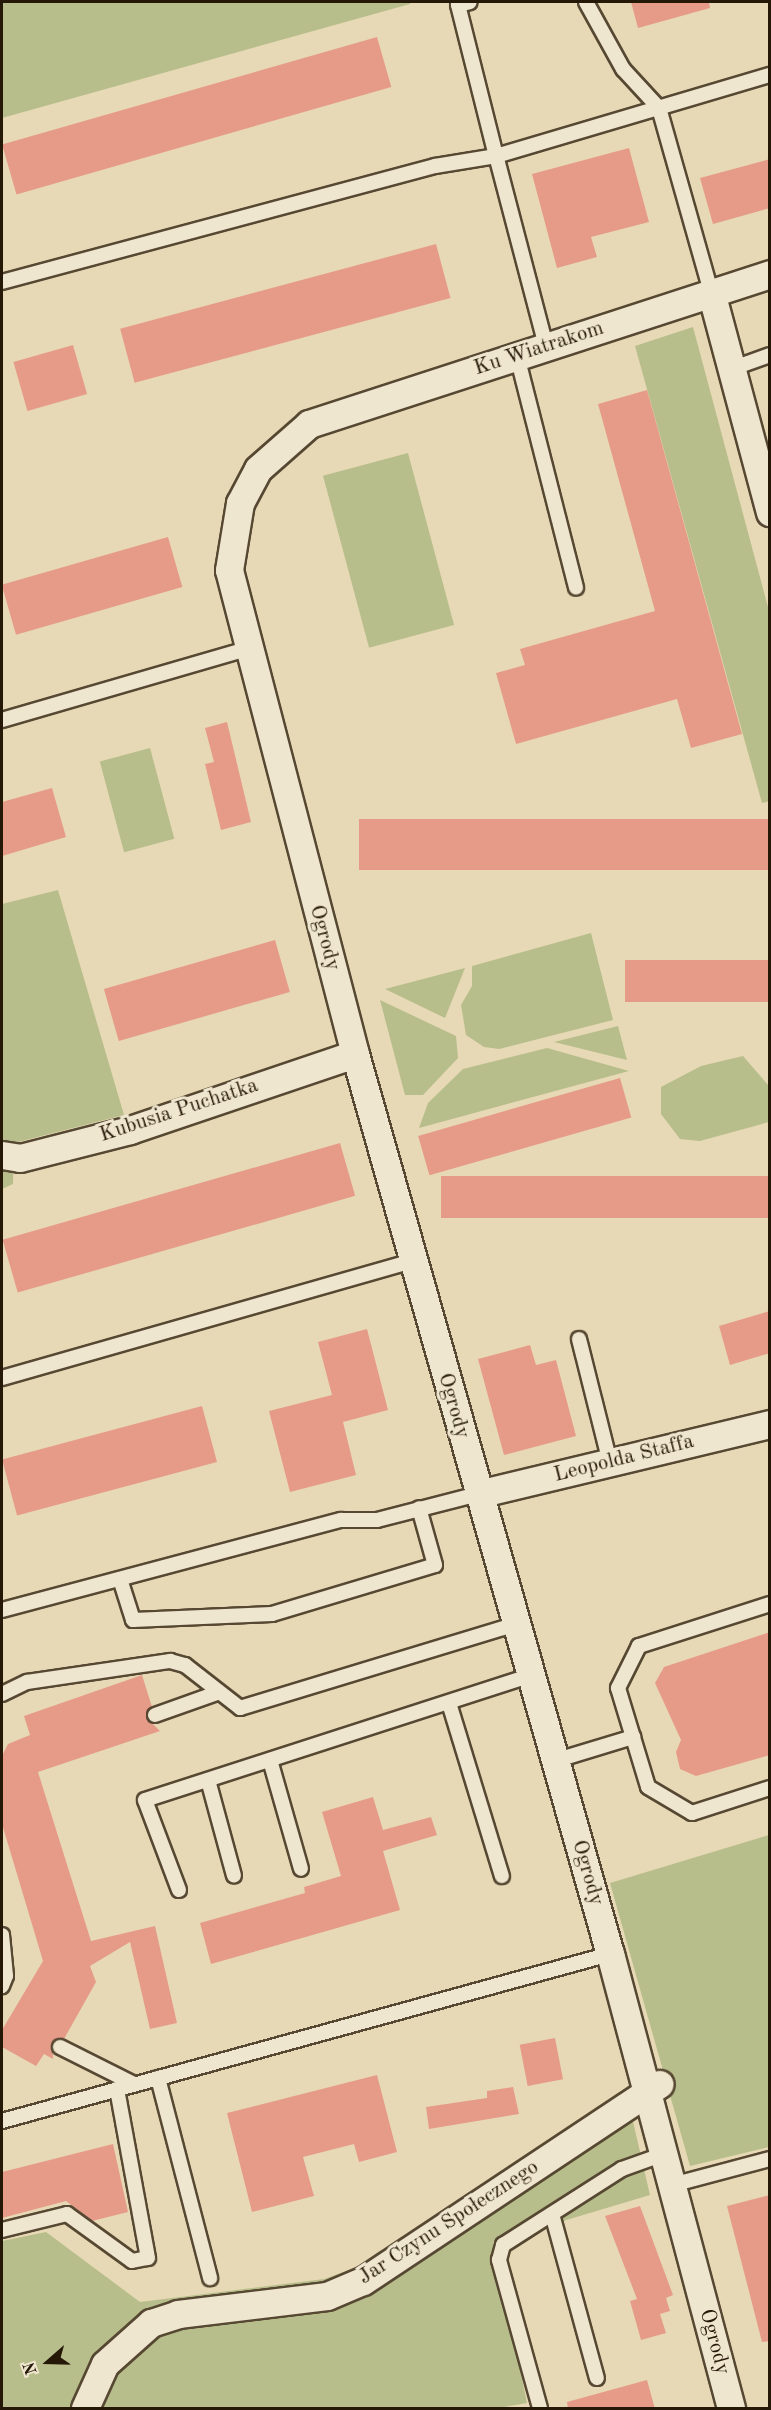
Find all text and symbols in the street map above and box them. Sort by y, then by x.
street label: Ku Wiatrakom [471,316,607,382]
street label: Ogrody [303,902,345,974]
street label: Kubusia Puchatka [97,1073,261,1149]
street label: Ogrody [432,1370,474,1442]
street label: Leopolda Staffa [551,1429,697,1489]
street label: Ogrody [566,1837,608,1909]
street label: Jar Czynu Społecznego [354,2155,544,2291]
street label: Ogrody [693,2306,735,2378]
north arrow [18,2332,78,2392]
text: N [21,2360,41,2377]

